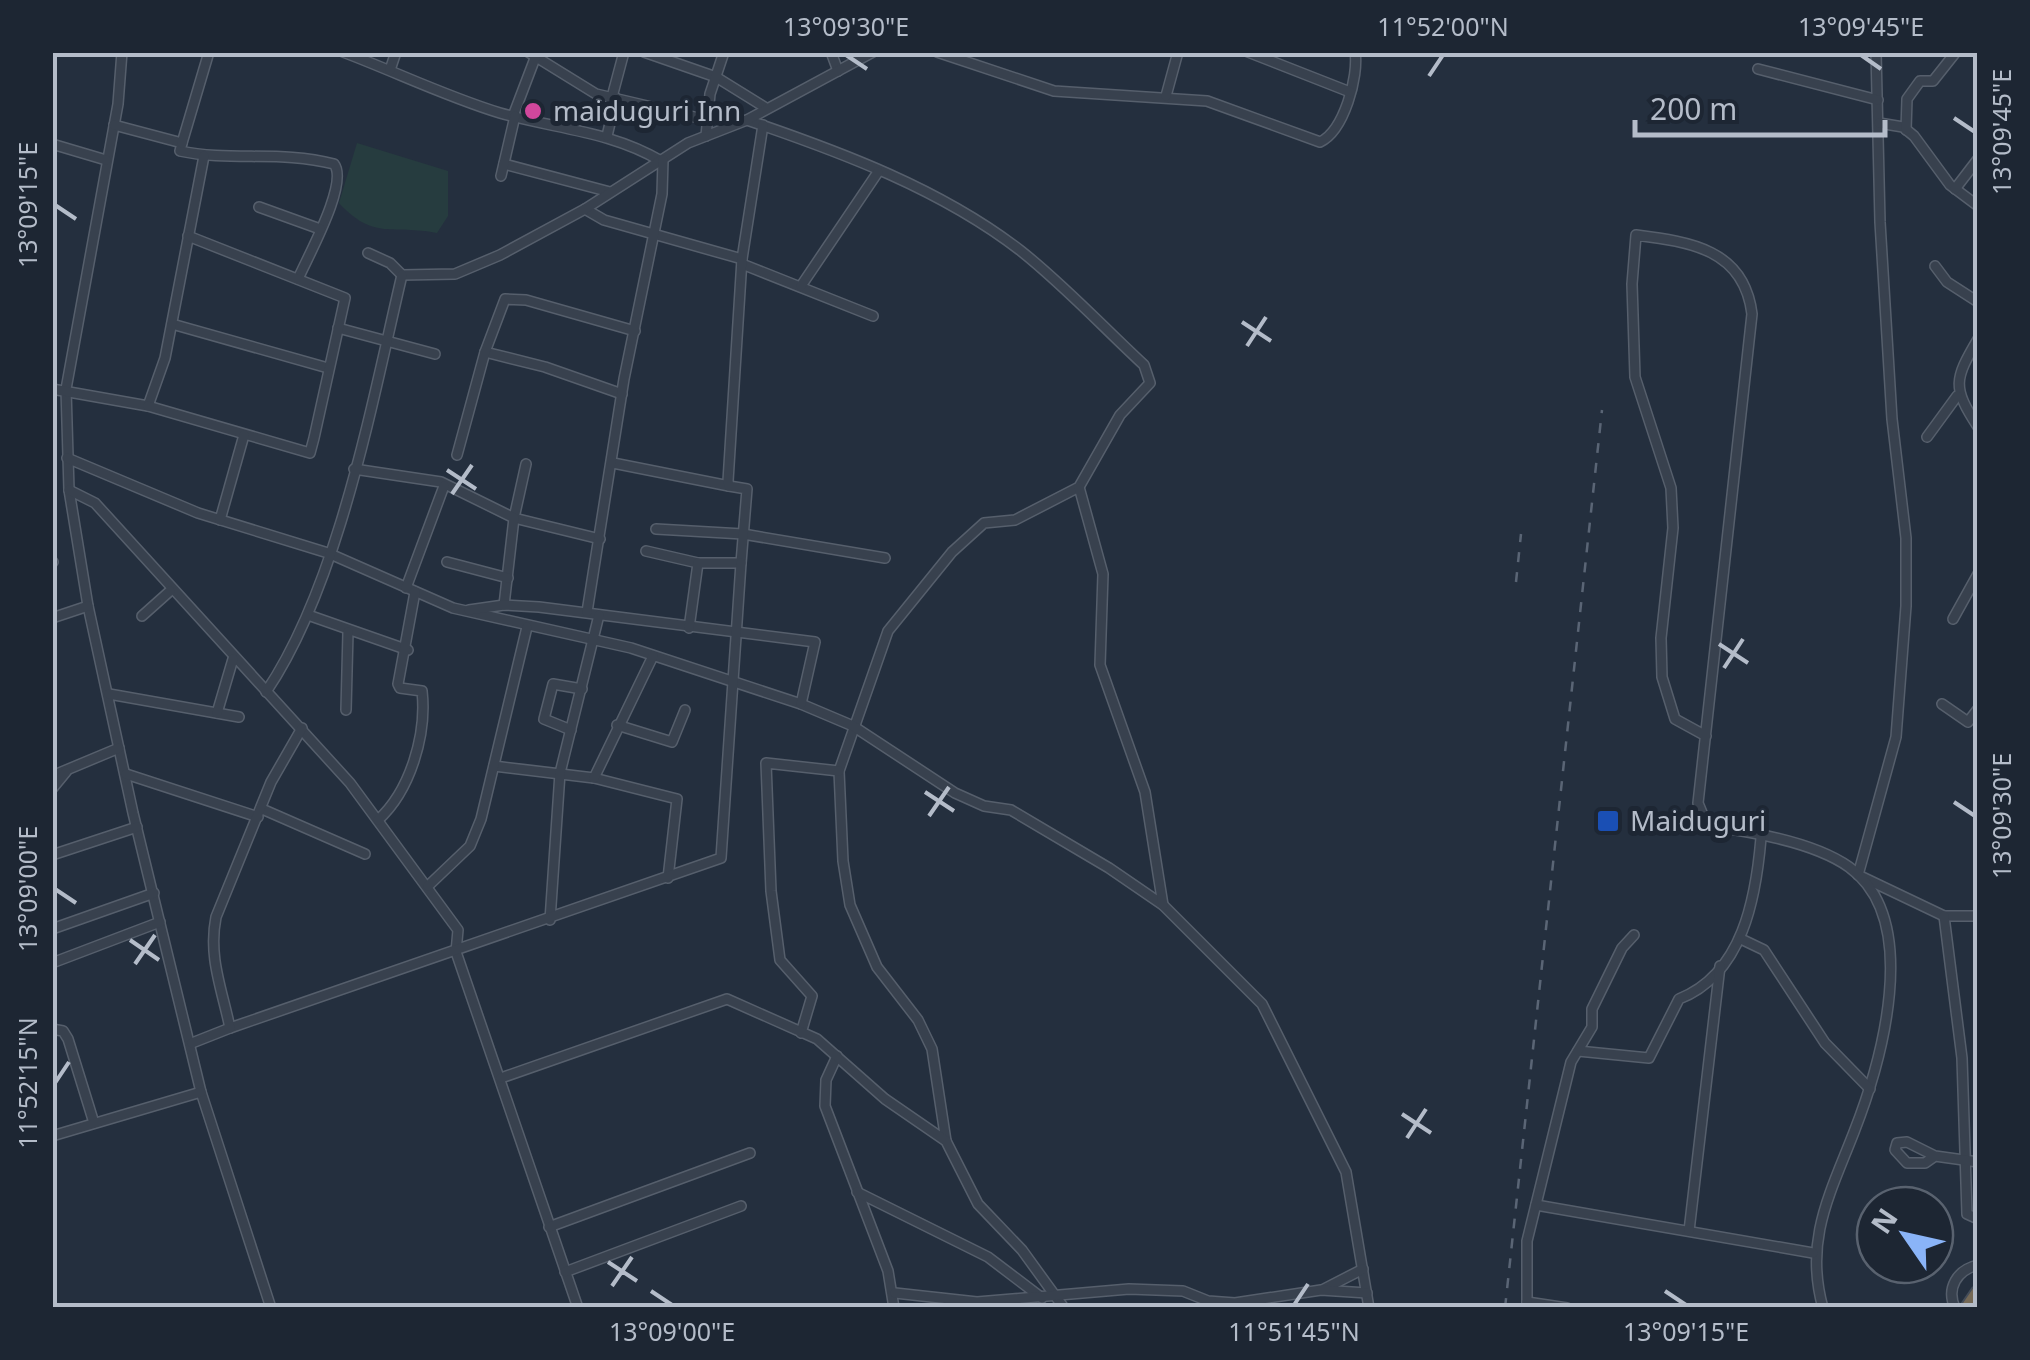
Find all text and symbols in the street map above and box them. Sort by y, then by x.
text: 13°09'30"E [783,9,909,43]
text: 11°52'00"N [1377,9,1509,43]
text: 13°09'45"E [1798,9,1924,43]
text: 13°09'45"E [1984,69,2018,195]
scale bar [1635,75,1885,137]
text: 200 m [1650,88,1737,129]
place label: maiduguri Inn [553,91,741,129]
marker: maiduguri Inn [522,100,544,122]
text: 13°09'15"E [10,142,44,268]
text: 13°09'30"E [1984,753,2018,879]
place label: Maiduguri [1630,801,1766,839]
marker: Maiduguri [1595,808,1621,834]
text: 13°09'00"E [10,826,44,952]
text: 11°52'15"N [10,1017,44,1149]
north arrow [1855,1185,1955,1285]
text: N [1861,1200,1906,1241]
text: 13°09'00"E [609,1314,735,1348]
text: 11°51'45"N [1228,1314,1360,1348]
text: 13°09'15"E [1623,1314,1749,1348]

